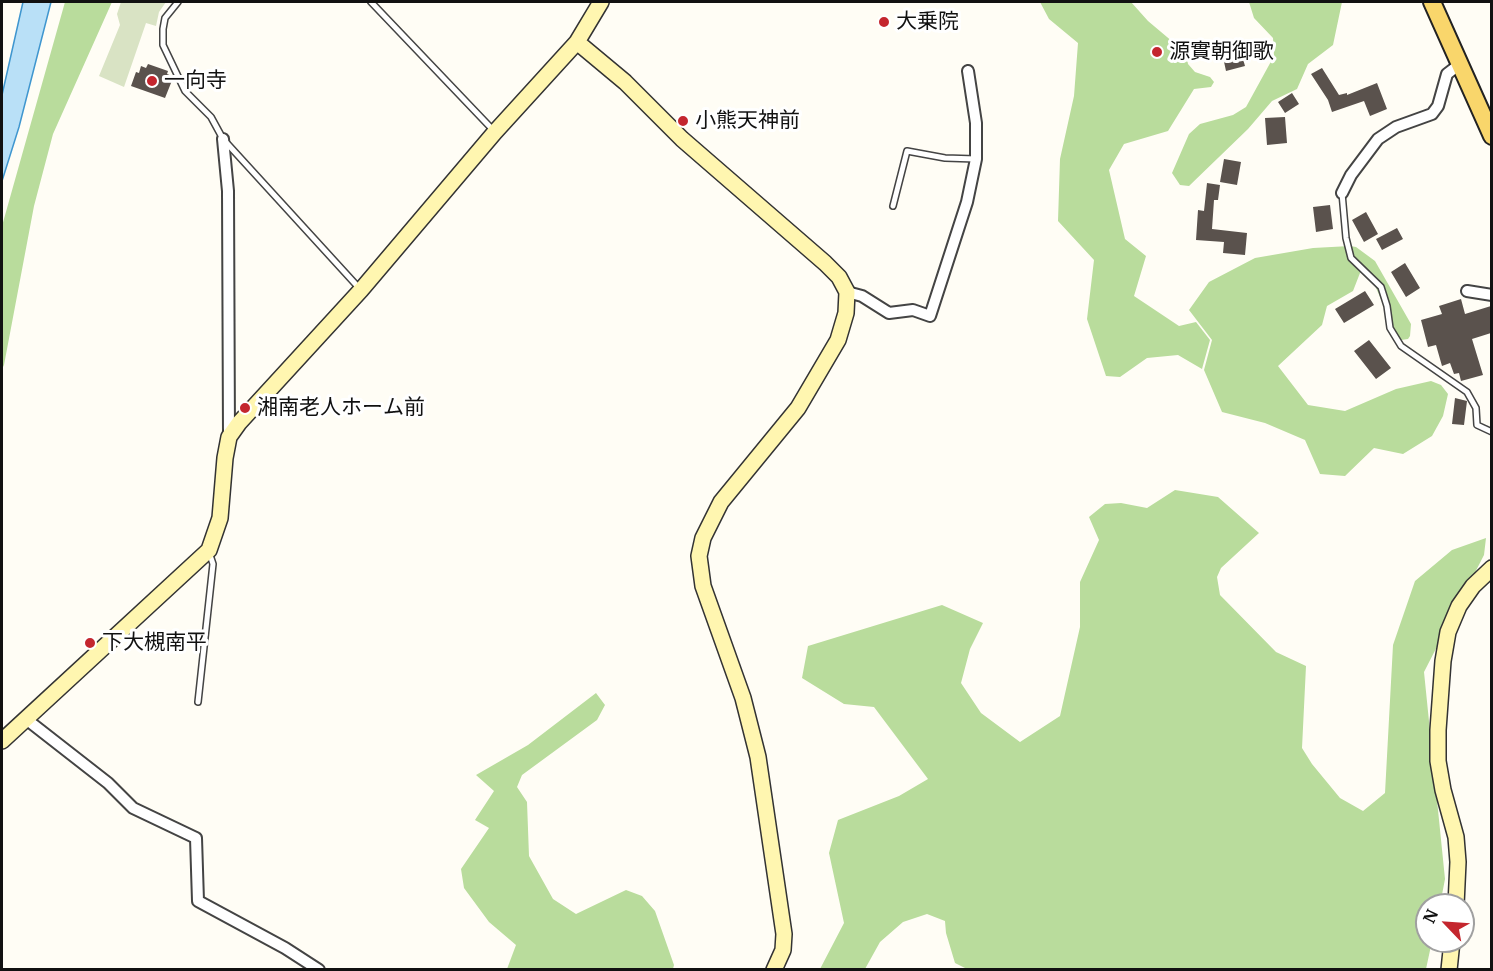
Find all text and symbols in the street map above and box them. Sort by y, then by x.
place label: 大乗院 [896,9,959,35]
marker: 大乗院 [877,15,891,29]
place label: 源實朝御歌 [1169,39,1274,65]
marker: 源實朝御歌 [1150,45,1164,59]
place label: 一向寺 [164,68,227,94]
marker: 一向寺 [145,74,159,88]
place label: 小熊天神前 [695,108,800,134]
marker: 小熊天神前 [676,114,690,128]
place label: 湘南老人ホーム前 [257,395,425,421]
marker: 湘南老人ホーム前 [238,401,252,415]
place label: 下大槻南平 [102,630,207,656]
marker: 下大槻南平 [83,636,97,650]
north arrow [1415,893,1475,953]
text: N [1419,906,1442,926]

